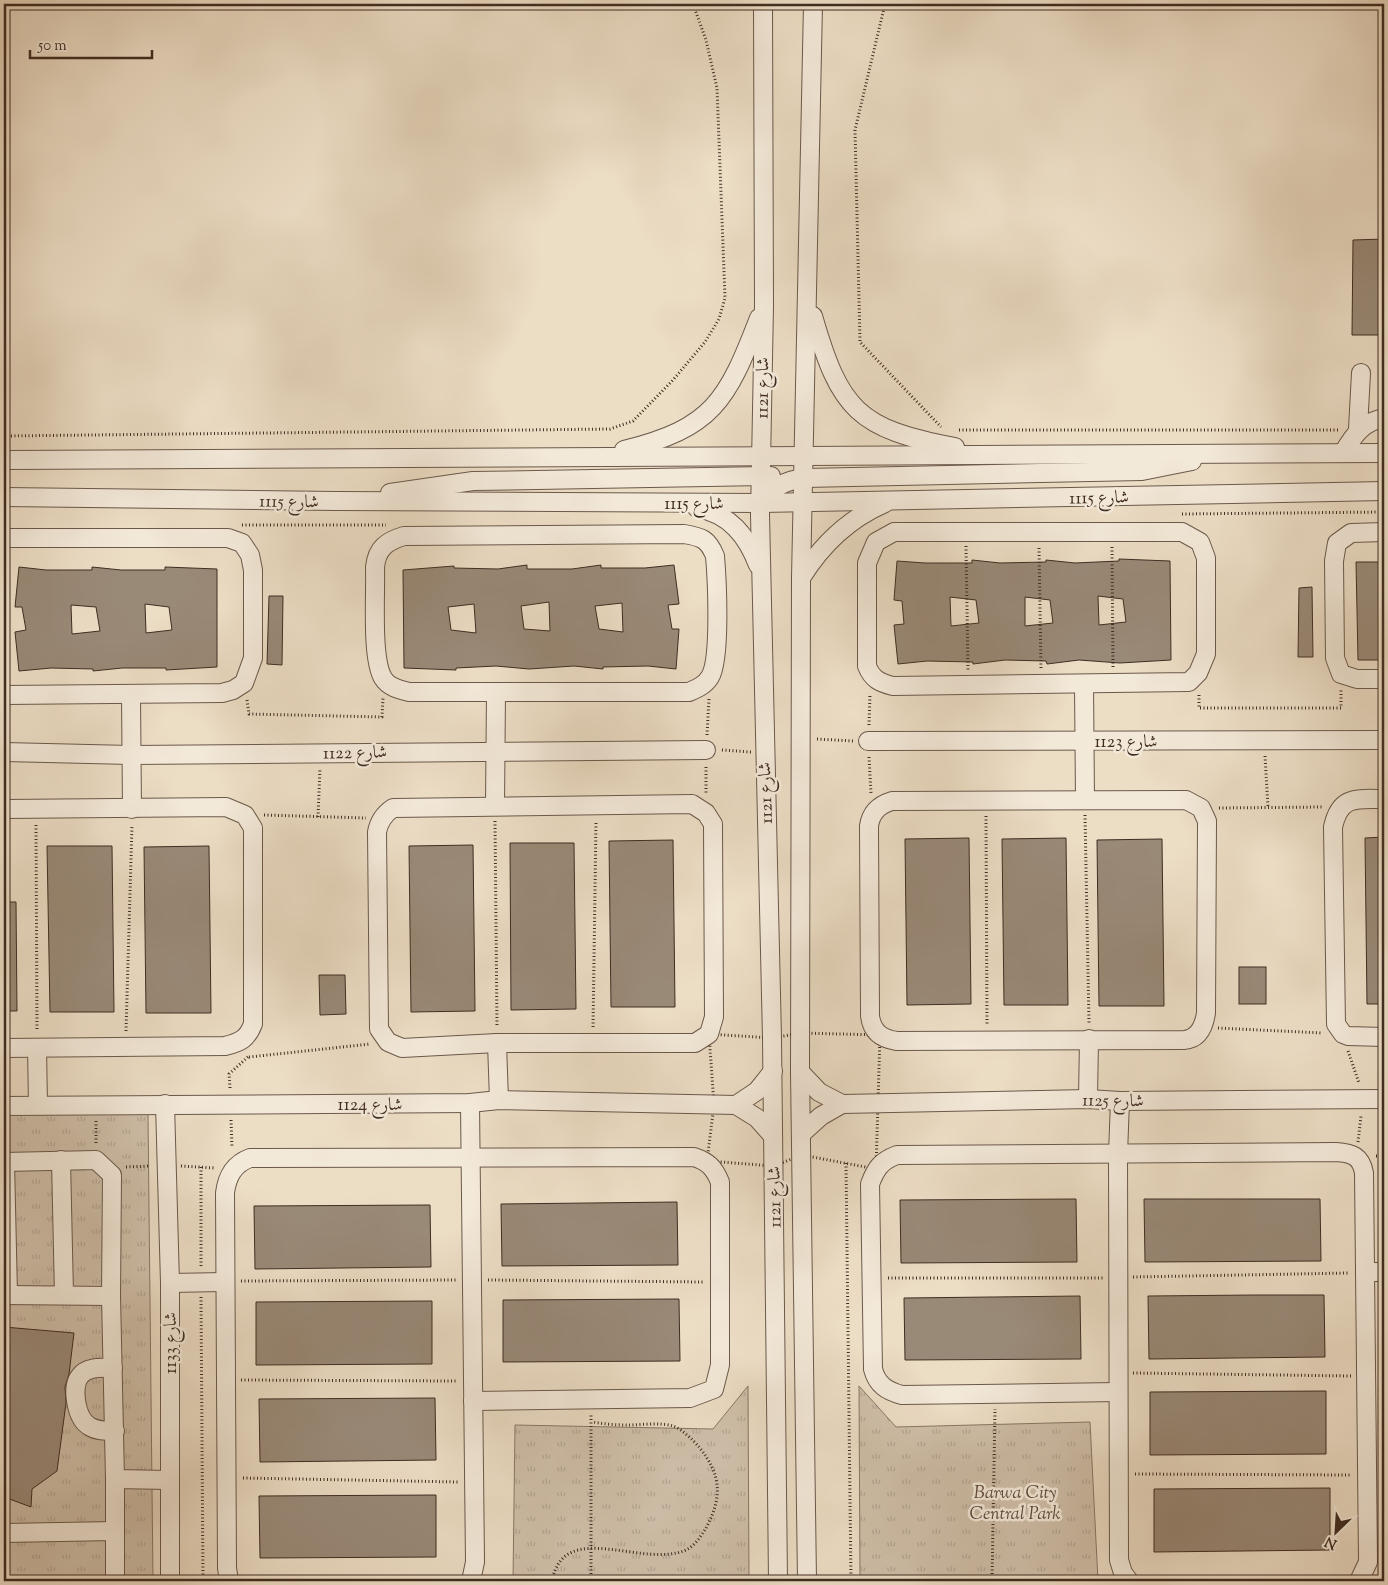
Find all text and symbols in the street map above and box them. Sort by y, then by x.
scale bar [30,28,152,60]
text: 50 m [37,36,67,57]
street label: شارع 1121 [750,357,778,419]
street label: شارع 1115 [1069,485,1129,513]
street label: شارع 1115 [259,489,319,517]
street label: شارع 1115 [664,492,724,518]
street label: شارع 1123 [1094,730,1158,756]
street label: شارع 1122 [323,740,387,768]
street label: شارع 1121 [753,762,781,824]
street label: شارع 1125 [1082,1088,1144,1116]
street label: شارع 1124 [338,1093,402,1119]
street label: شارع 1121 [762,1166,790,1228]
street label: شارع 1133 [159,1312,185,1374]
park label: Barwa City Central Park [970,1481,1060,1528]
north arrow [1310,1508,1360,1558]
text: N [1322,1531,1341,1553]

